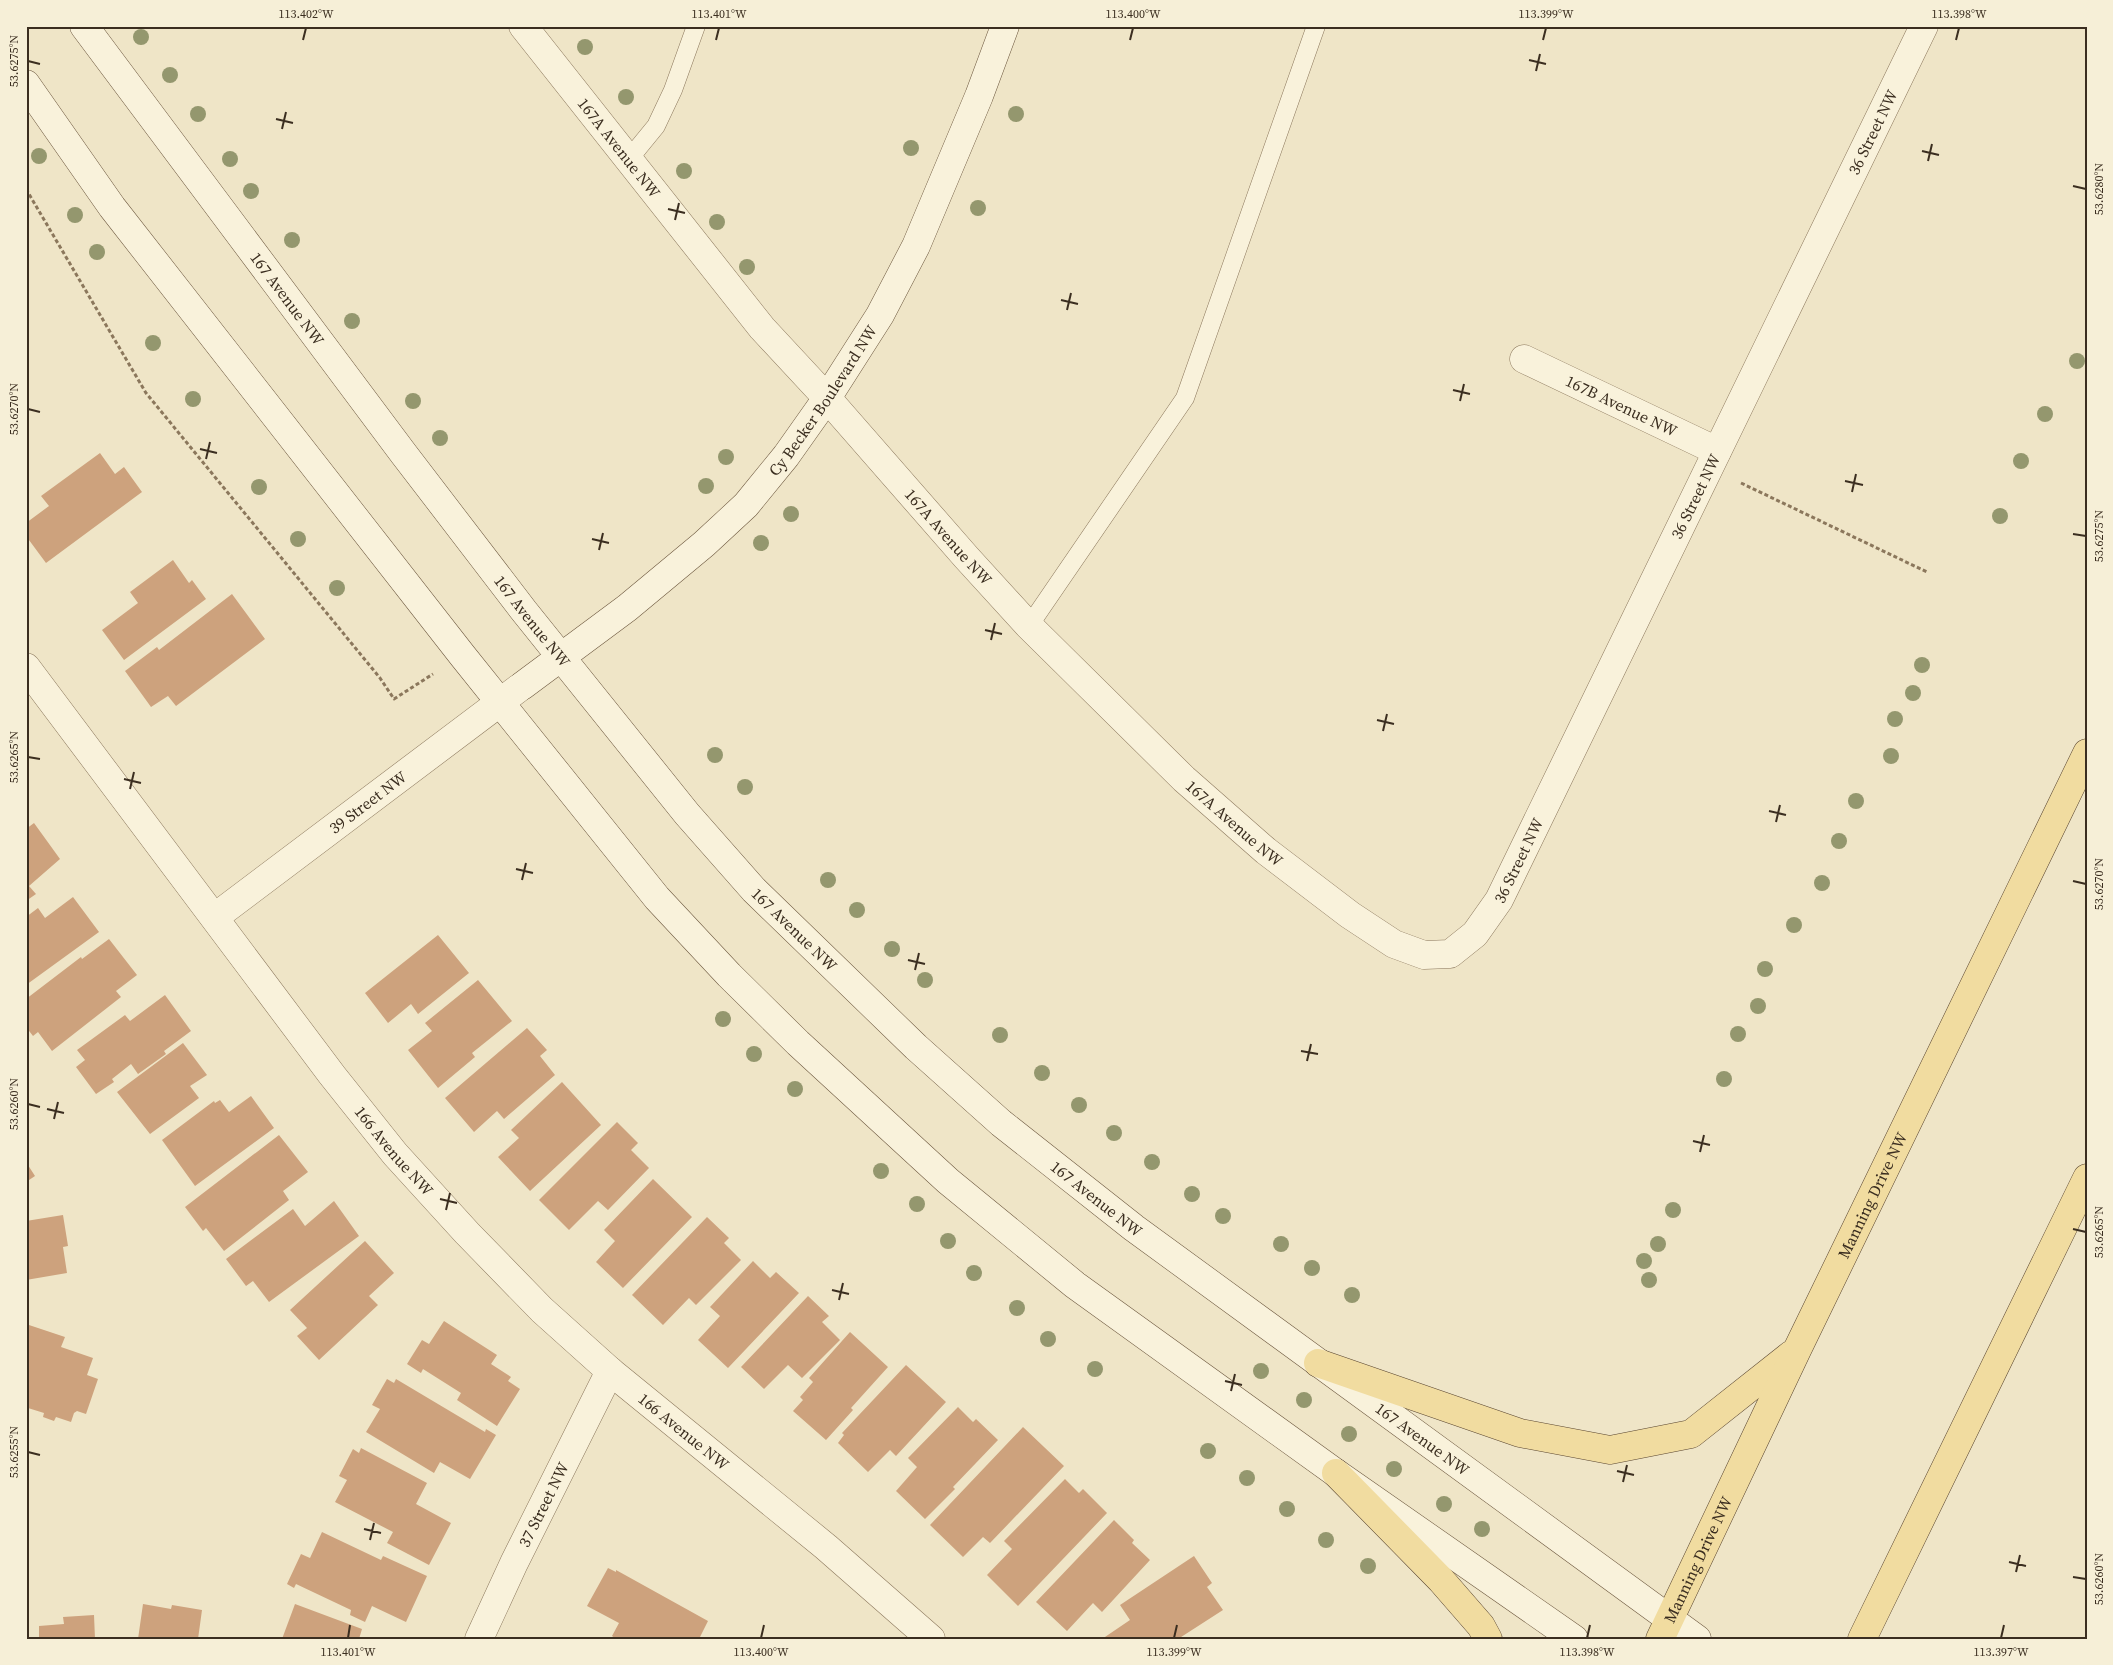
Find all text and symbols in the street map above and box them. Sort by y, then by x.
text: 113.402°W [278,6,334,22]
text: 113.401°W [691,6,747,22]
text: 113.400°W [1105,6,1161,22]
text: 113.399°W [1518,6,1574,22]
text: 113.398°W [1931,6,1987,22]
text: 53.6275°N [6,35,22,87]
street label: 36 Street NW [1842,85,1903,178]
street label: 167A Avenue NW [573,93,666,203]
text: 53.6280°N [2091,163,2107,215]
street label: 167 Avenue NW [245,247,330,350]
street label: Cy Becker Boulevard NW [763,320,882,481]
street label: 167B Avenue NW [1562,369,1682,442]
text: 53.6270°N [6,383,22,435]
street label: 36 Street NW [1665,450,1726,543]
street label: 167A Avenue NW [900,484,998,590]
text: 53.6275°N [2091,510,2107,562]
street label: 167 Avenue NW [489,570,576,672]
text: 53.6265°N [6,731,22,783]
street label: 39 Street NW [324,765,411,839]
street label: 167A Avenue NW [1181,775,1288,871]
street label: 36 Street NW [1488,814,1548,907]
text: 53.6270°N [2091,858,2107,910]
street label: 167 Avenue NW [747,883,842,976]
text: 53.6260°N [6,1078,22,1130]
street label: 166 Avenue NW [350,1101,439,1201]
street label: Manning Drive NW [1832,1128,1912,1262]
street label: 167 Avenue NW [1046,1155,1147,1242]
text: 53.6265°N [2091,1206,2107,1258]
street label: 166 Avenue NW [634,1387,734,1475]
street label: 167 Avenue NW [1371,1397,1474,1481]
text: 53.6255°N [6,1426,22,1478]
street label: 37 Street NW [513,1458,574,1551]
street label: Manning Drive NW [1658,1492,1737,1626]
text: 53.6260°N [2091,1553,2107,1605]
text: 113.401°W [320,1644,376,1660]
text: 113.400°W [733,1644,789,1660]
text: 113.399°W [1146,1644,1202,1660]
text: 113.398°W [1559,1644,1615,1660]
text: 113.397°W [1973,1644,2029,1660]

